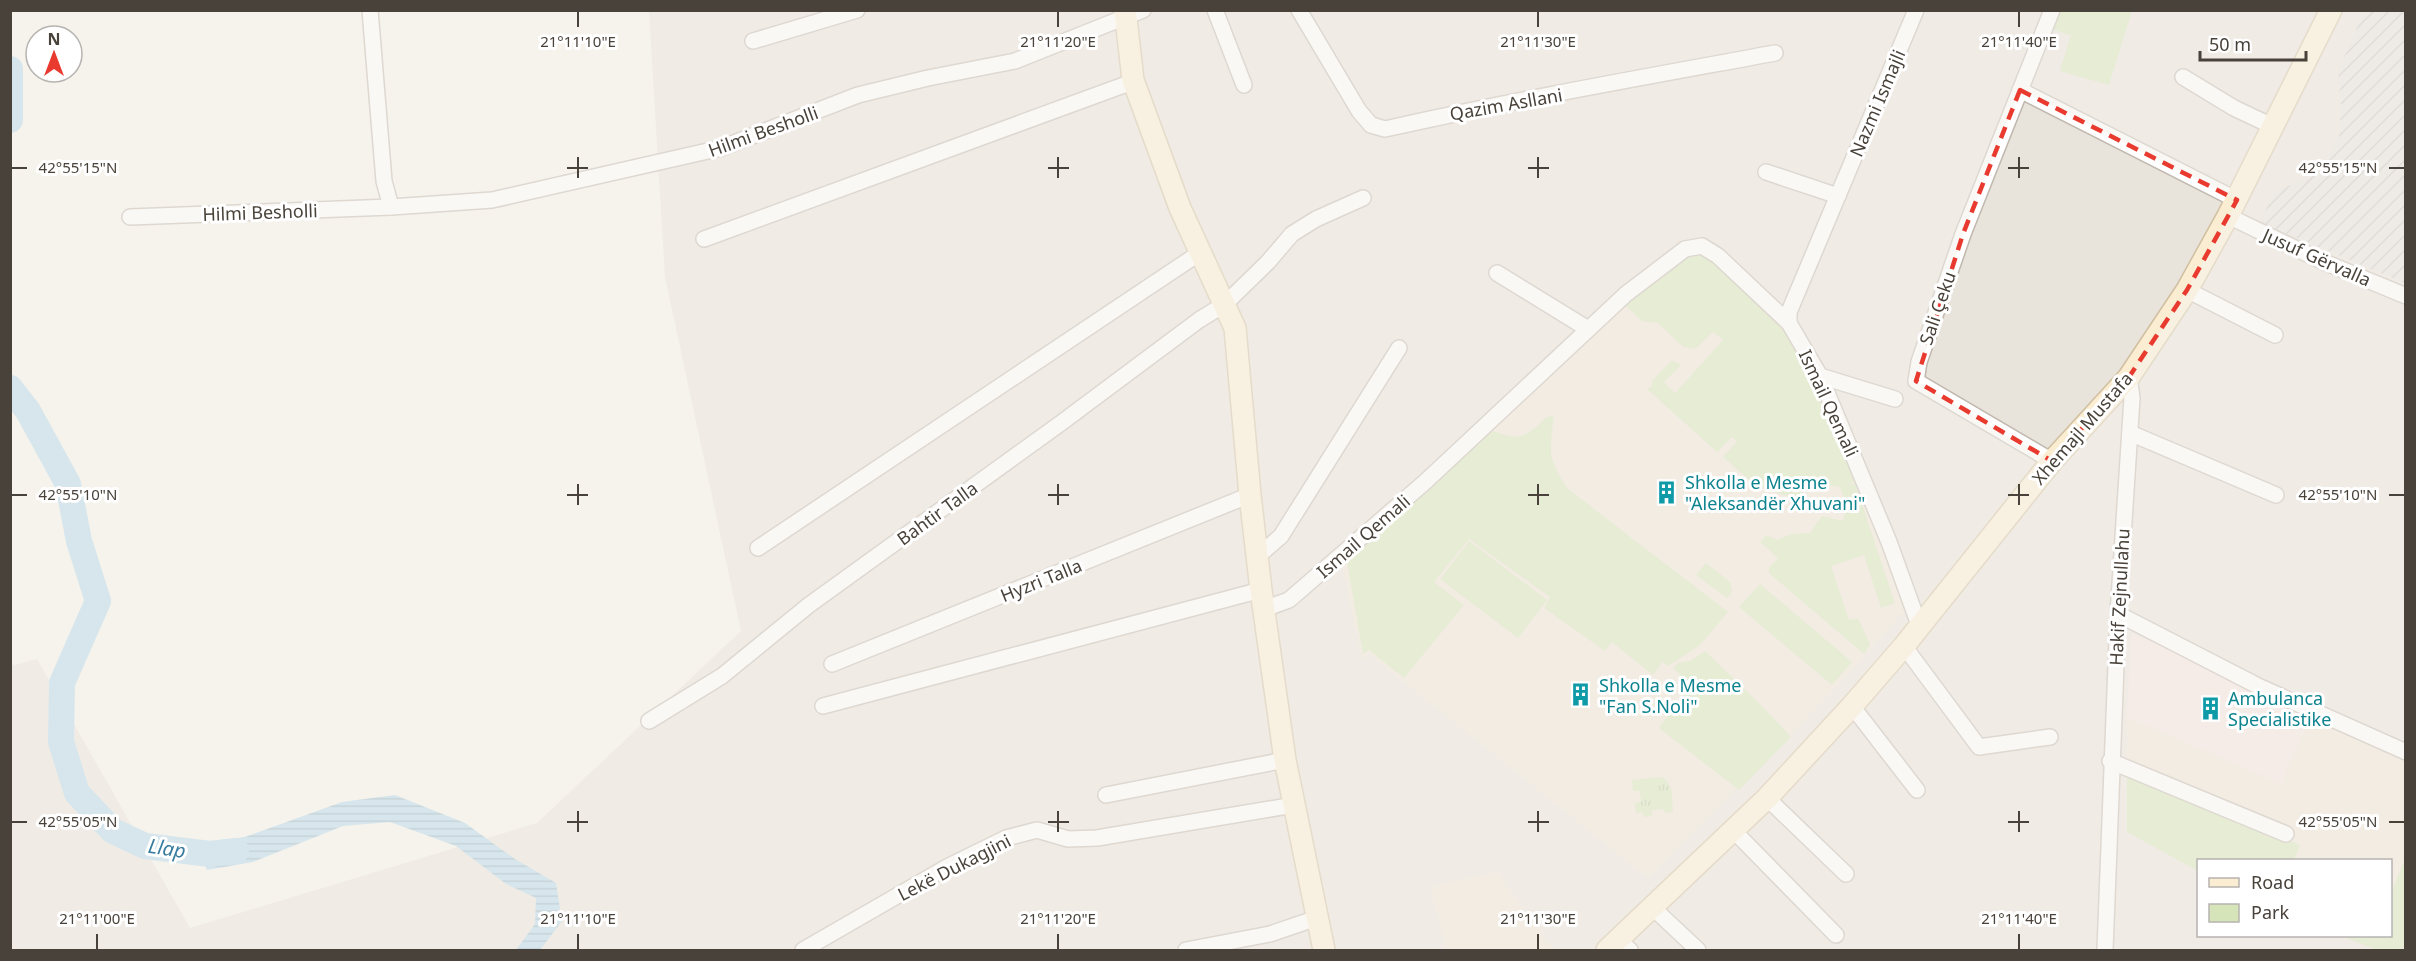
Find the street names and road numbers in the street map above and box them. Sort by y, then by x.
street label: Nazmi Ismajli [1844,46,1910,160]
street label: Qazim Asllani [1448,82,1564,126]
street label: Hilmi Besholli [705,100,821,162]
street label: Hilmi Besholli [202,198,318,226]
street label: Jusuf Gërvalla [2257,222,2375,292]
street label: Sali Çeku [1913,268,1961,348]
street label: Ismail Qemali [1794,345,1864,461]
street label: Xhemajl Mustafa [2026,367,2138,489]
street label: Bahtir Talla [892,476,982,550]
street label: Ismail Qemali [1311,489,1415,583]
street label: Hakif Zejnullahu [2103,528,2135,666]
street label: Hyzri Talla [997,553,1085,607]
street label: Lekë Dukagjini [893,828,1015,906]

